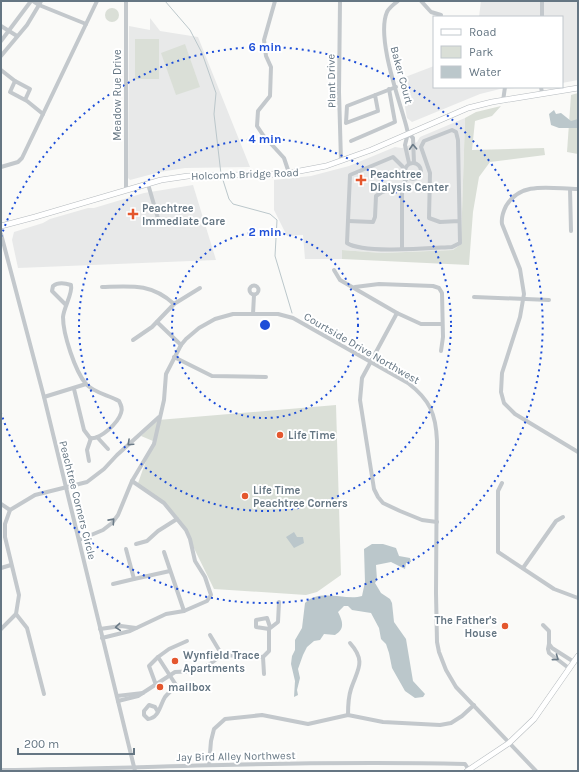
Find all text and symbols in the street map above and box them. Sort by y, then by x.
legend [433,16,563,88]
text: Road [469,25,497,39]
text: 6 min [248,40,282,54]
street label: Baker Court [388,45,415,105]
text: Park [469,45,494,59]
street label: Meadow Rue Drive [111,49,124,141]
street label: Plant Drive [325,53,338,108]
text: Water [469,65,502,79]
text: 4 min [249,132,281,146]
one-way arrow [409,144,418,150]
street label: Holcomb Bridge Road [191,166,299,183]
place label: Peachtree Dialysis Center [370,168,449,194]
marker: Peachtree Dialysis Center [355,174,367,186]
place label: Peachtree Immediate Care [142,202,226,228]
marker: Peachtree Immediate Care [127,208,139,220]
text: 2 min [248,225,282,239]
street label: Courtside Drive Northwest [302,310,422,387]
centre of rings [258,318,272,332]
place label: Life Time [288,429,336,442]
marker: Life Time [275,430,285,440]
one-way arrow [127,438,135,445]
street label: Peachtree Corners Circle [56,439,99,561]
place label: Life Time Peachtree Corners [253,484,348,510]
marker: Life Time Peachtree Corners [240,491,250,501]
one-way arrow [108,518,115,526]
place label: The Father's House [434,614,497,640]
marker: The Father's House [500,621,510,631]
one-way arrow [115,622,121,631]
place label: Wynfield Trace Apartments [183,649,260,675]
one-way arrow [551,653,558,660]
marker: Wynfield Trace Apartments [170,656,180,666]
place label: mailbox [168,681,211,694]
marker: mailbox [155,682,165,692]
scale bar [18,730,134,756]
text: 200 m [24,737,59,751]
street label: Jay Bird Alley Northwest [176,749,296,764]

